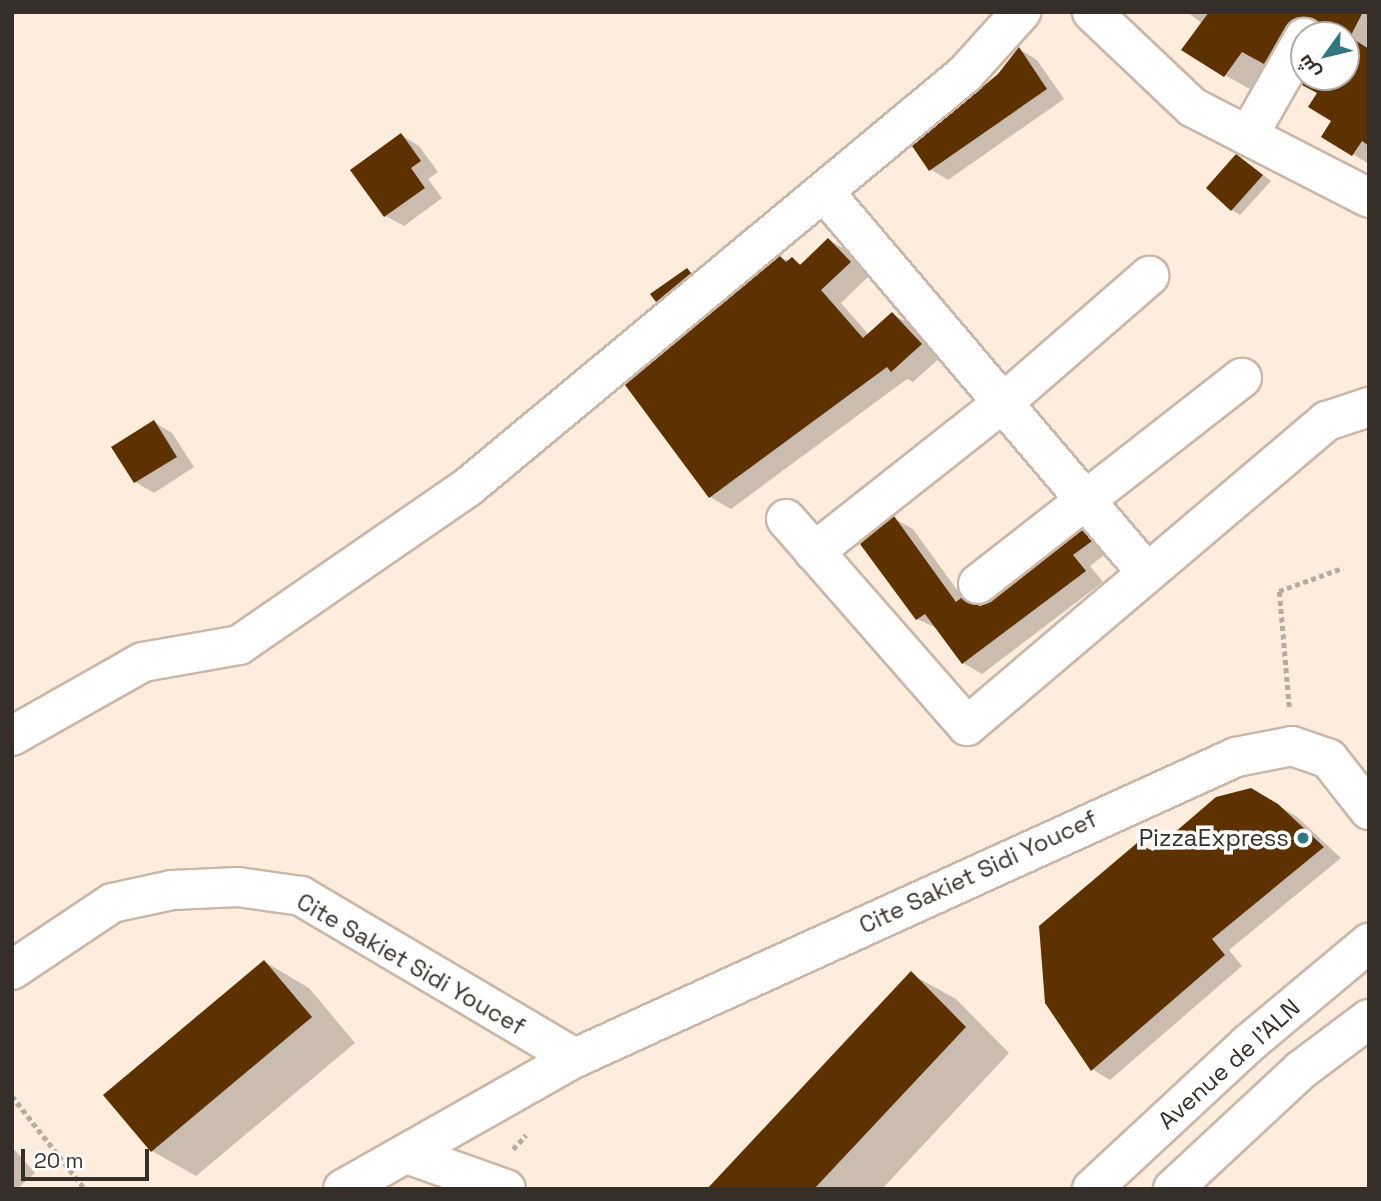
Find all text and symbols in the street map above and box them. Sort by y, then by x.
north arrow [1290,21,1360,91]
text: ش [1292,50,1326,84]
street label: Cite Sakiet Sidi Youcef [854,804,1102,940]
place label: PizzaExpress [1139,824,1289,852]
marker: PizzaExpress [1295,830,1311,846]
street label: Cite Sakiet Sidi Youcef [291,887,531,1041]
street label: Avenue de l'ALN [1152,993,1306,1135]
scale bar [24,1134,152,1178]
text: 20 m [34,1147,84,1174]

